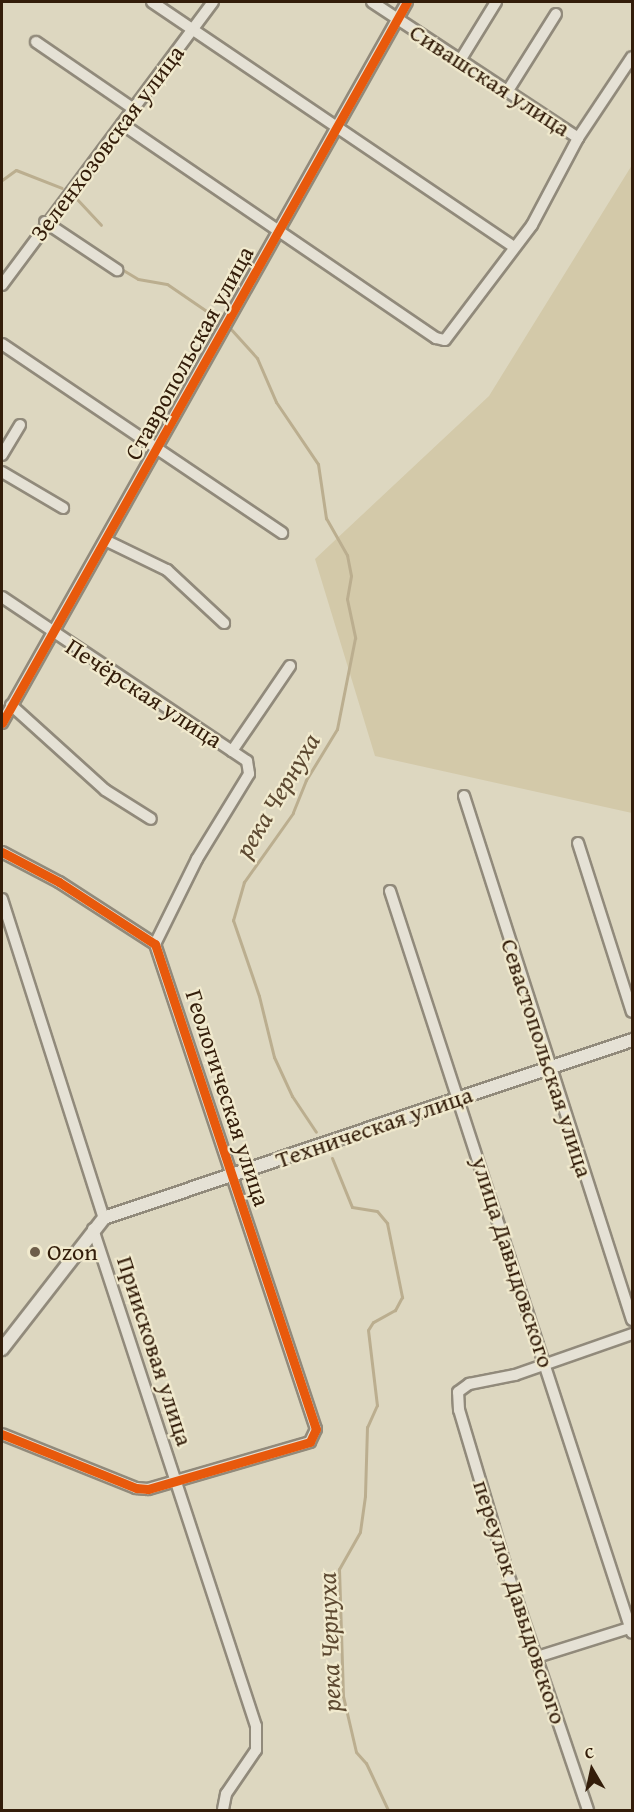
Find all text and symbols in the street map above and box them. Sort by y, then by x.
street label: Сивашская улица [404,17,576,143]
street label: Зеленхозовская улица [24,39,190,247]
street label: Ставропольская улица [118,241,260,465]
street label: Печёрская улица [60,632,228,754]
water label: река Чернуха [228,727,326,863]
street label: Севастопольская улица [495,935,599,1181]
street label: Геологическая улица [179,986,277,1210]
street label: Техническая улица [272,1080,476,1174]
street label: улица Давыдовского [465,1153,561,1371]
place label: Ozon [47,1238,98,1266]
marker: Ozon [28,1245,42,1259]
street label: Приисковая улица [111,1253,199,1449]
street label: переулок Давыдовского [467,1476,573,1728]
water label: река Чернуха [311,1572,347,1712]
north arrow [562,1740,622,1800]
text: С [583,1740,596,1765]

